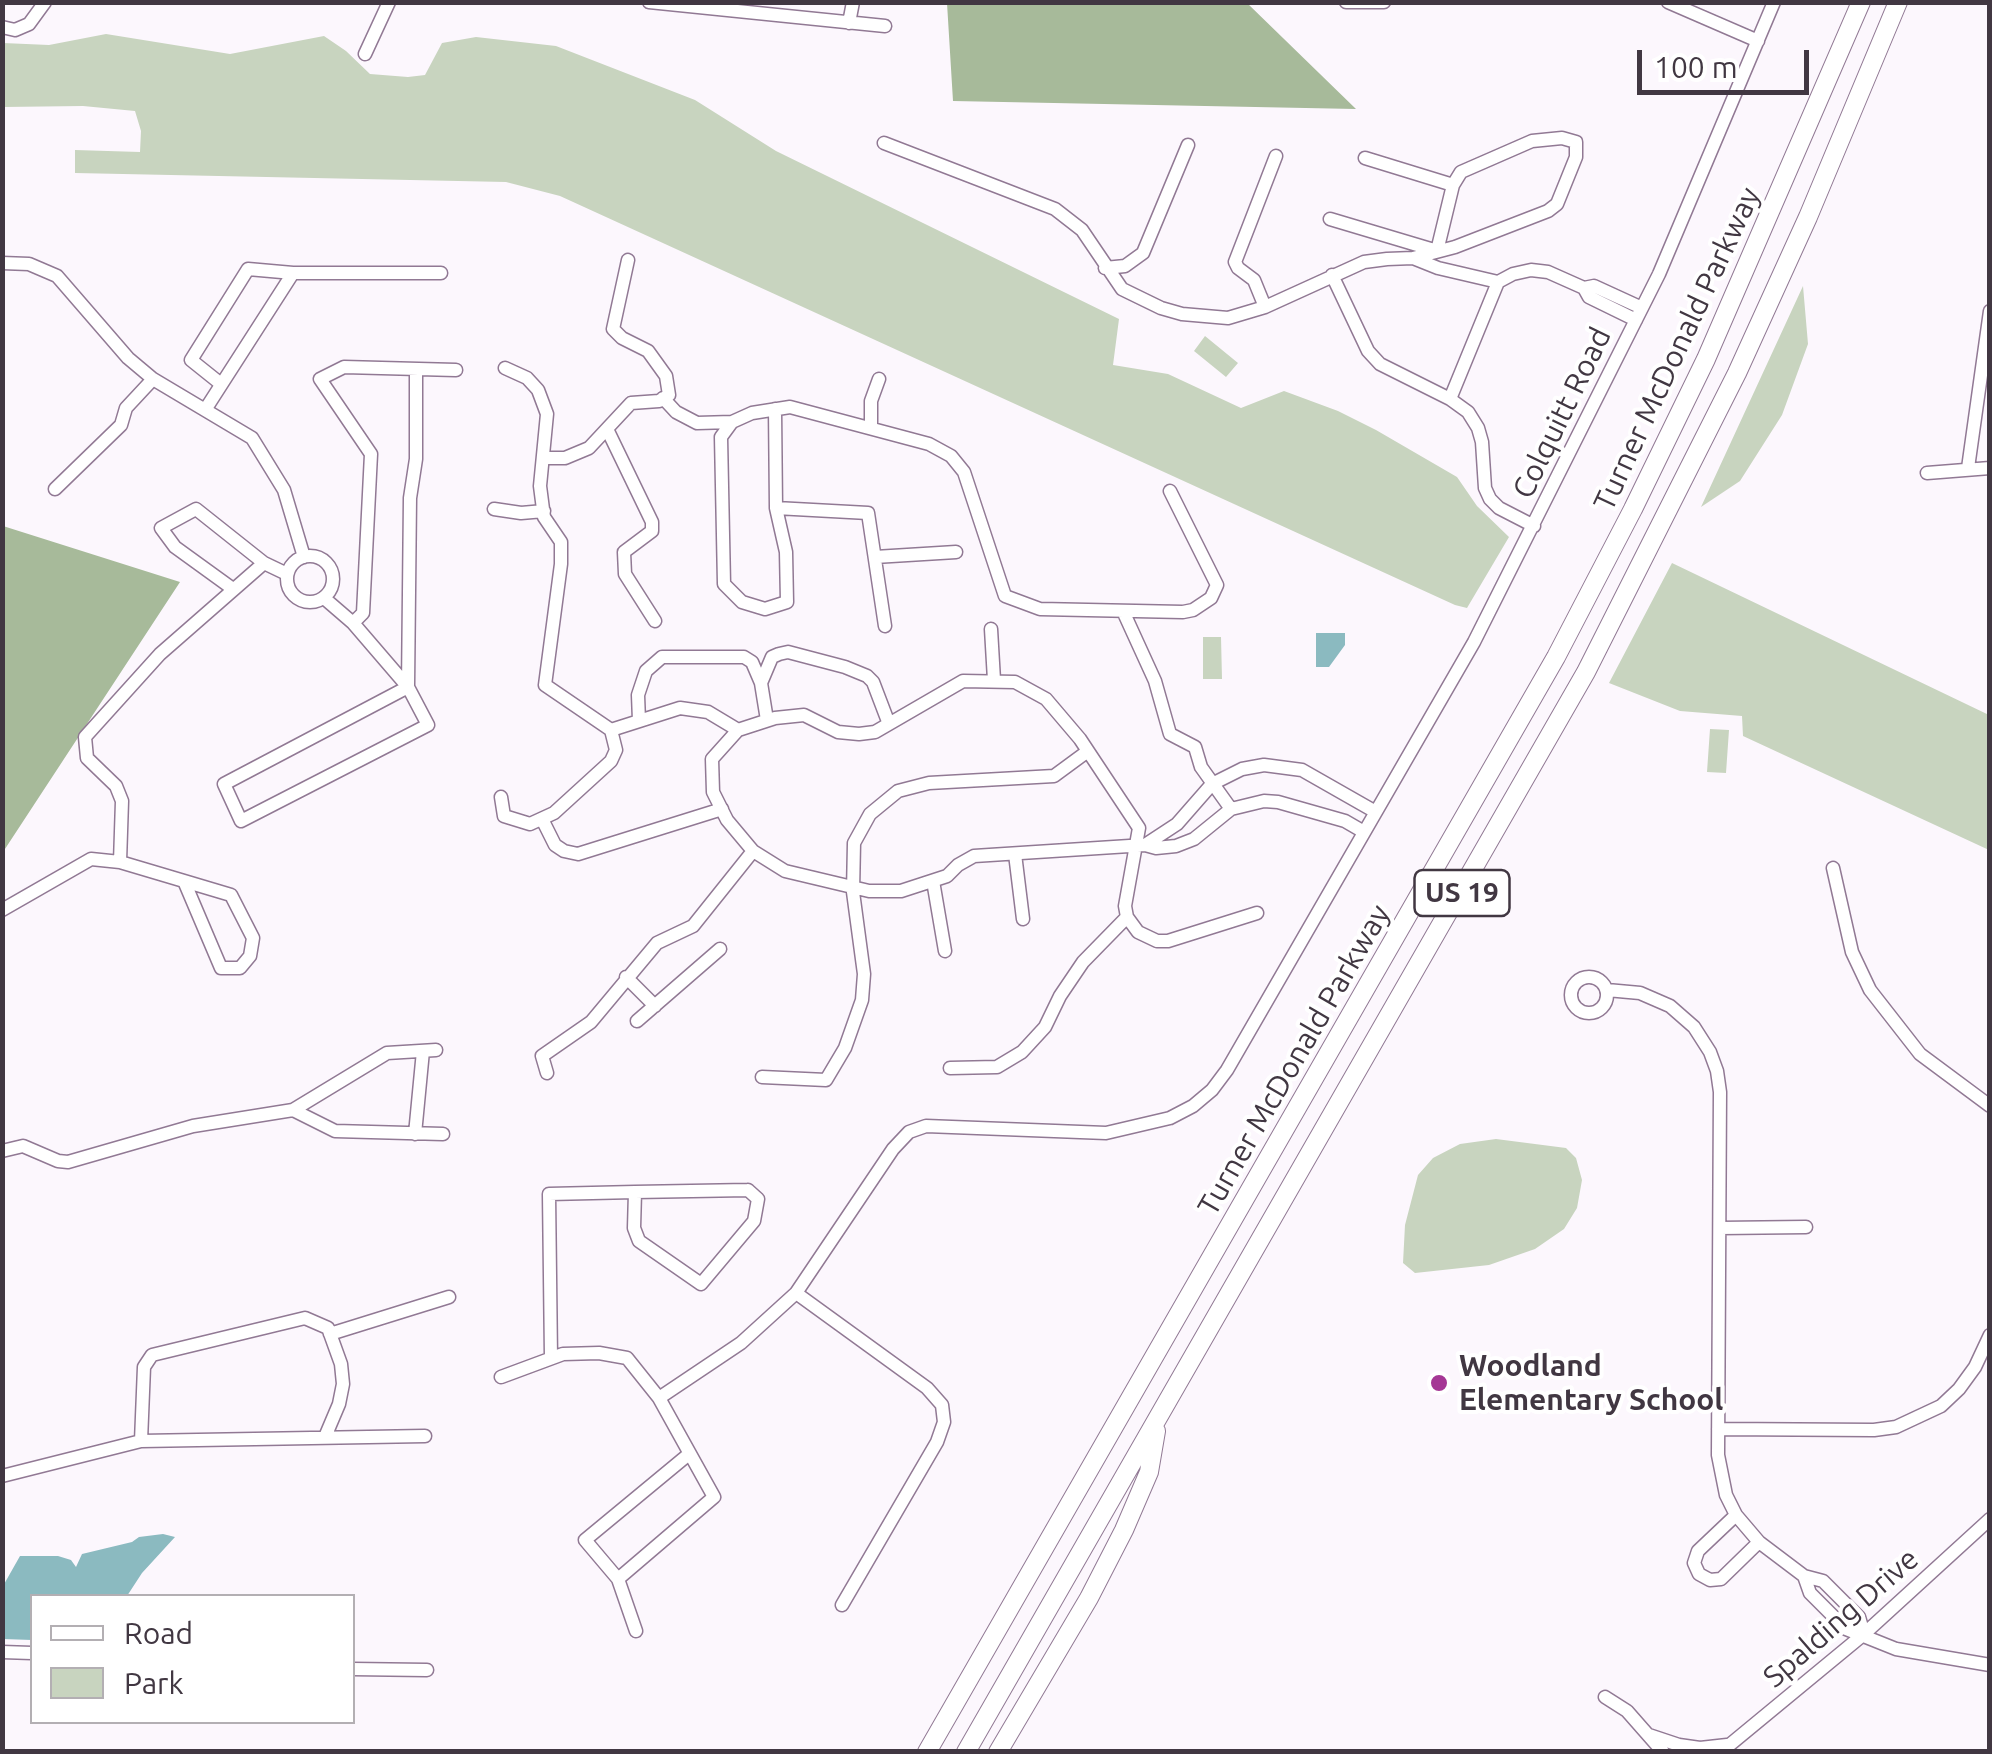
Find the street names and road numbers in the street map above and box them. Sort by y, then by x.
street label: Turner McDonald Parkway [1586,182,1768,516]
street label: Colquitt Road [1505,322,1619,504]
road number: US 19 [1414,870,1510,916]
street label: Turner McDonald Parkway [1190,898,1398,1222]
street label: Spalding Drive [1756,1541,1926,1695]

